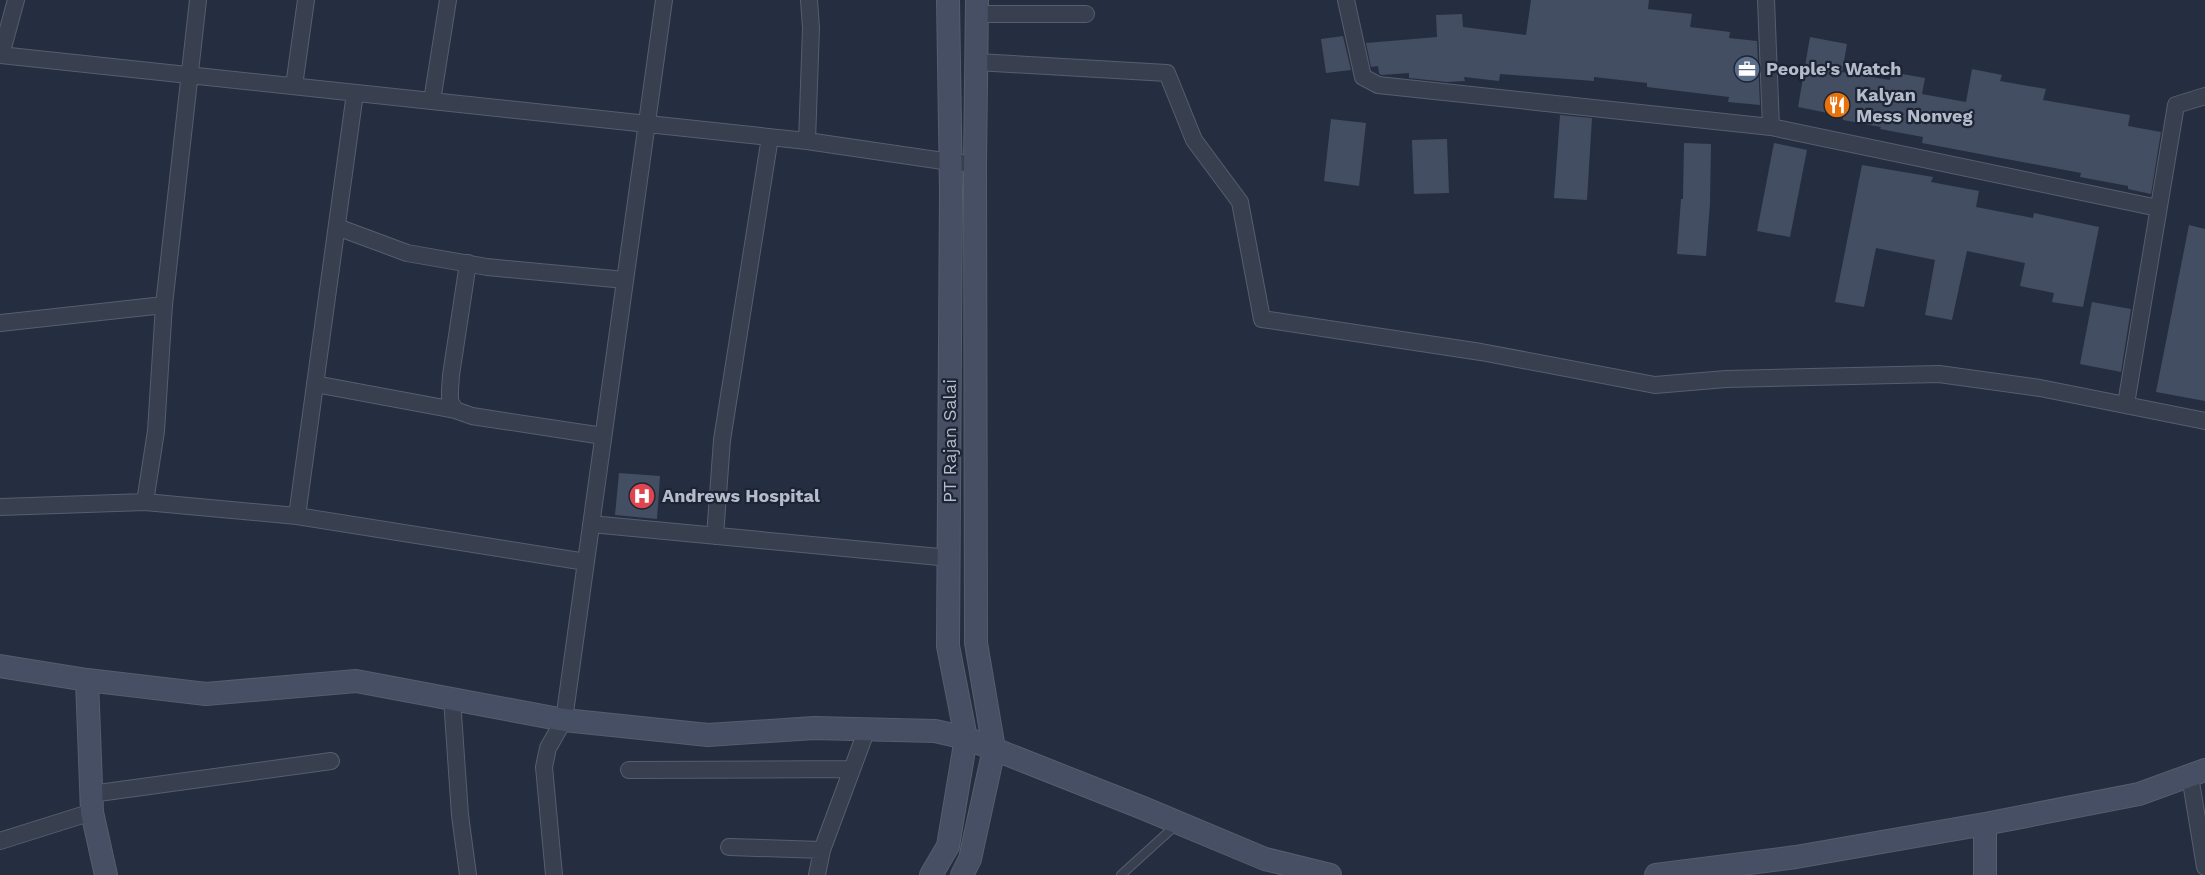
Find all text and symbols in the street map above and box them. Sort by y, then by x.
office icon: People's Watch [1732,54,1762,84]
place label: People's Watch [1766,58,1901,79]
place label: Kalyan Mess Nonveg [1856,84,1973,126]
restaurant icon: Kalyan Mess Nonveg [1822,90,1852,120]
street label: PT Rajan Salai [939,379,960,503]
hospital icon: Andrews Hospital [627,481,657,511]
place label: Andrews Hospital [662,485,820,506]

